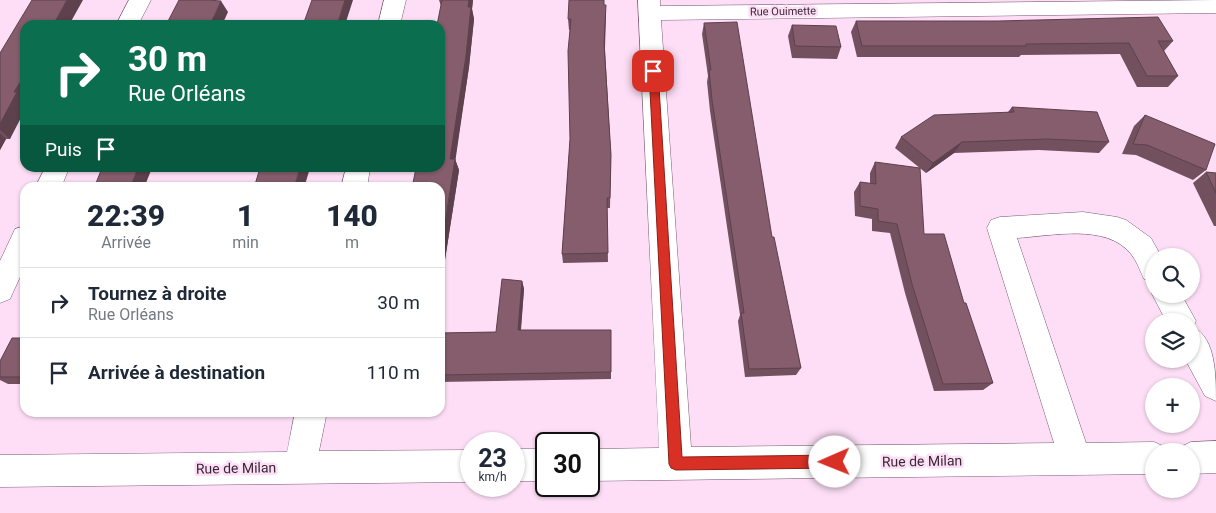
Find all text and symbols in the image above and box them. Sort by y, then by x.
street label: Rue Ouimette [750,4,816,19]
text: 30 m [128,39,207,80]
icon: right [45,40,110,105]
pin [632,50,674,92]
icon: arrive [639,57,667,85]
text: Rue Orléans [128,81,246,106]
icon: arrive [92,135,120,163]
text: Puis [45,138,82,161]
text: 22:39 [87,198,165,233]
text: 1 [237,198,254,233]
text: 140 [326,198,378,233]
text: Arrivée [101,233,151,252]
text: min [232,233,259,252]
text: m [345,233,359,252]
map controls [1145,248,1200,498]
button: search [1145,248,1200,303]
text: Tournez à droite [88,282,227,305]
icon: right [45,289,73,317]
text: 30 m [377,291,420,314]
text: Rue Orléans [88,305,174,324]
button: layers [1145,313,1200,368]
icon: arrive [45,359,73,387]
text: Arrivée à destination [88,361,265,384]
text: 110 m [367,361,420,384]
button: + [1145,378,1200,433]
speed limit sign: 30 [535,432,600,497]
position arrow [808,435,860,487]
button: − [1145,443,1200,498]
text: 23 [478,444,507,473]
street label: Rue de Milan [882,452,962,470]
street label: Rue de Milan [196,459,276,477]
text: km/h [478,470,507,484]

